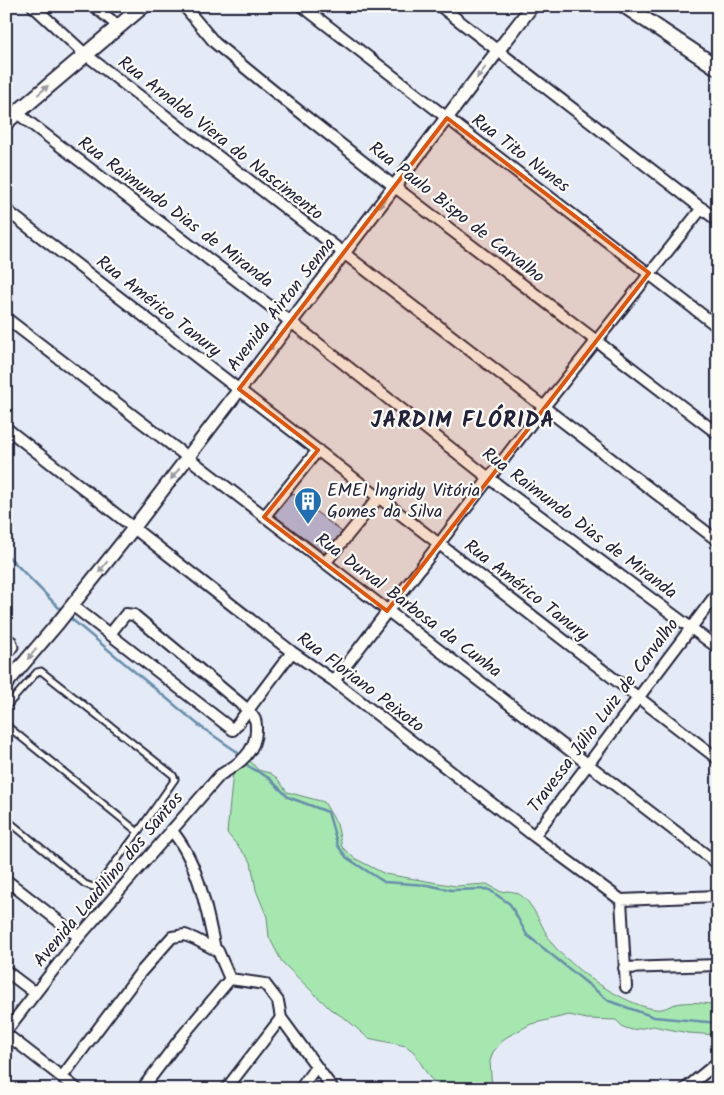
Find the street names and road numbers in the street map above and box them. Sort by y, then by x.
street label: Rua Arnaldo Viera do Nascimento [111,49,329,229]
street label: Rua Tito Nunes [464,107,576,201]
street label: Rua Raimundo Dias de Miranda [71,130,279,296]
street label: Rua Paulo Bispo de Carvalho [362,135,550,291]
street label: Avenida Airton Senna [220,232,344,378]
street label: Rua Américo Tanury [89,249,227,366]
street label: Rua Raimundo Dias de Miranda [475,441,683,607]
street label: Rua Durval Barbosa da Cunha [309,526,507,686]
street label: Rua Américo Tanury [457,533,595,650]
street label: Travessa Júlio Luiz de Carvalho [521,612,687,820]
street label: Rua Floriano Peixoto [290,625,430,741]
street label: Avenida Laudilino dos Santos [27,786,191,974]

